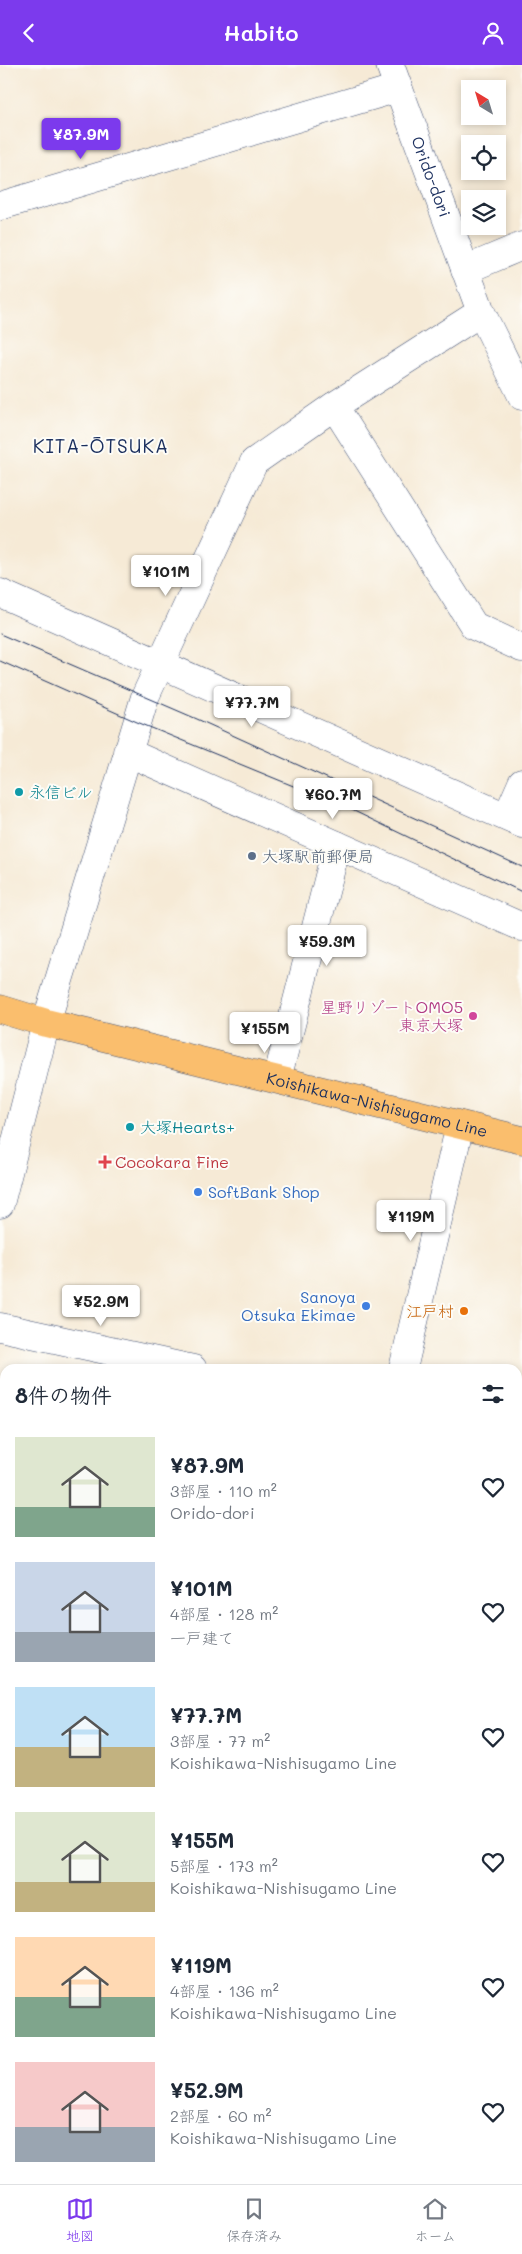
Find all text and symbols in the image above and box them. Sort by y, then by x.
text: Habito [224,18,298,47]
icon: back [15,19,43,47]
icon: person [479,19,507,47]
north arrow [461,80,506,125]
map controls [461,80,506,235]
pin: ¥87.9M [40,117,122,160]
text: ¥87.9M [53,123,109,144]
street label: Orido-dori [407,133,456,220]
button: locate [461,135,506,180]
button: layers [461,190,506,235]
district label: KITA-ŌTSUKA [33,433,169,458]
pin: ¥101M [131,555,201,597]
text: ¥101M [142,560,190,581]
pin: ¥77.7M [211,685,293,728]
text: ¥77.7M [224,691,280,712]
pin: ¥60.7M [292,777,374,820]
place label: 永信ビル [29,781,93,802]
text: ¥60.7M [304,783,362,804]
marker: 永信ビル [13,786,25,798]
place label: 大塚駅前郵便局 [262,845,374,866]
marker: 大塚駅前郵便局 [246,850,258,862]
pin: ¥59.3M [286,925,368,967]
text: ¥59.3M [299,930,355,951]
place label: 星野リゾートOMO5 東京大塚 [321,996,463,1035]
marker: 星野リゾートOMO5 東京大塚 [467,1010,479,1022]
pin: ¥155M [230,1011,300,1054]
text: ¥155M [240,1017,290,1038]
street label: Koishikawa-Nishisugamo Line [264,1067,490,1141]
place label: 大塚Hearts+ [140,1116,235,1137]
marker: 大塚Hearts+ [124,1121,136,1133]
place label: Cocokara Fine [115,1151,229,1172]
marker: Cocokara Fine [99,1156,111,1168]
place label: SoftBank Shop [208,1181,320,1202]
marker: SoftBank Shop [192,1186,204,1198]
pin: ¥119M [376,1199,446,1242]
text: ¥119M [387,1205,435,1226]
pin: ¥52.9M [60,1285,142,1327]
place label: Sanoya Otsuka Ekimae [241,1286,356,1325]
text: ¥52.9M [73,1290,129,1311]
marker: Sanoya Otsuka Ekimae [360,1300,372,1312]
place label: 江戸村 [406,1300,454,1321]
marker: 江戸村 [458,1305,470,1317]
icon: filters [479,1380,507,1408]
text: 8件の物件 [15,1381,112,1408]
text: ¥87.9M [170,1451,245,1478]
icon: home [55,1457,115,1517]
icon: heart [479,1473,507,1501]
text: 3部屋 · 110 m² [170,1480,277,1501]
text: Orido-dori [170,1502,255,1523]
text: ¥101M [170,1574,233,1601]
icon: home [55,1582,115,1642]
icon: heart [479,1598,507,1626]
text: 4部屋 · 128 m² [170,1603,278,1624]
text: 一戸建て [170,1627,234,1648]
text: ¥77.7M [170,1701,242,1728]
icon: home [55,1707,115,1767]
icon: heart [479,1723,507,1751]
text: 3部屋 · 77 m² [170,1730,270,1751]
text: Koishikawa-Nishisugamo Line [170,1752,397,1773]
text: ¥155M [170,1826,235,1853]
icon: home [55,1832,115,1892]
icon: heart [479,1848,507,1876]
text: 5部屋 · 173 m² [170,1855,278,1876]
text: Koishikawa-Nishisugamo Line [170,1877,397,1898]
text: ¥119M [170,1951,232,1978]
icon: home [55,1957,115,2017]
icon: heart [479,1973,507,2001]
text: 4部屋 · 136 m² [170,1980,279,2001]
text: Koishikawa-Nishisugamo Line [170,2002,397,2023]
text: ¥52.9M [170,2076,244,2103]
icon: home [55,2082,115,2142]
icon: heart [479,2098,507,2126]
text: 2部屋 · 60 m² [170,2105,272,2126]
text: Koishikawa-Nishisugamo Line [170,2127,397,2148]
tab: 地図 [66,2195,94,2245]
tab: 保存済み [226,2195,282,2245]
tab: ホーム [414,2195,456,2245]

